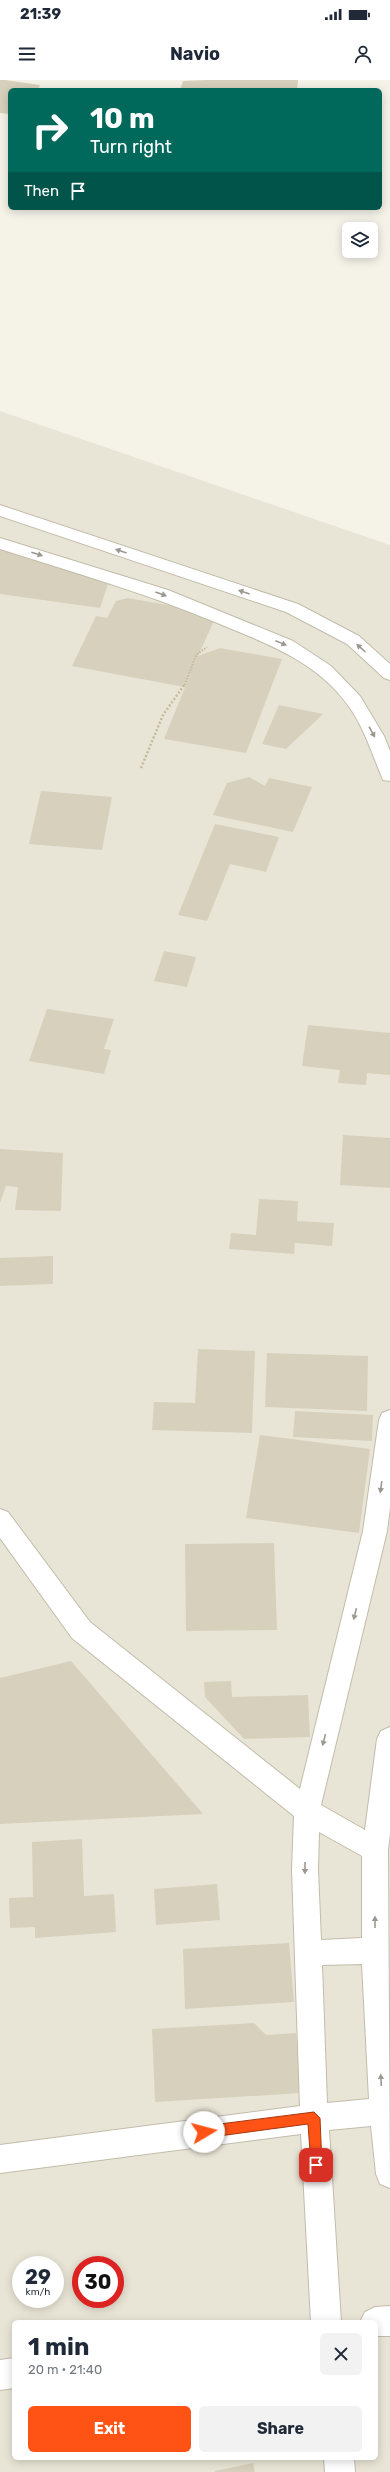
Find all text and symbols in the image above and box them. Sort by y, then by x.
text: 21:39 [20,5,61,23]
icon: menu [16,43,38,65]
text: Navio [170,43,220,65]
icon: person [352,43,374,65]
text: 10 m [90,102,155,135]
icon: right [24,104,76,156]
text: Turn right [90,136,172,158]
icon: arrive [67,180,89,202]
text: Then [24,182,59,200]
map controls [342,222,378,258]
button: layers [342,222,378,258]
one-way arrow [115,548,127,554]
one-way arrow [31,552,43,558]
one-way arrow [238,589,250,595]
one-way arrow [155,592,167,598]
one-way arrow [276,640,287,646]
one-way arrow [356,643,366,652]
one-way arrow [369,726,376,738]
one-way arrow [378,1481,384,1493]
one-way arrow [351,1608,357,1620]
one-way arrow [321,1734,327,1746]
one-way arrow [302,1862,308,1875]
one-way arrow [372,1915,378,1928]
one-way arrow [378,2073,384,2086]
position arrow [183,2111,225,2153]
pin [299,2148,333,2182]
icon: arrive [305,2154,327,2176]
speed limit sign: 30 [72,2256,124,2308]
text: 29 [25,2265,51,2289]
text: km/h [26,2286,50,2298]
text: 1 min [28,2333,89,2361]
button: close [320,2333,362,2375]
text: 20 m · 21:40 [28,2362,102,2377]
button: Exit [28,2406,191,2452]
button: Share [199,2406,362,2452]

